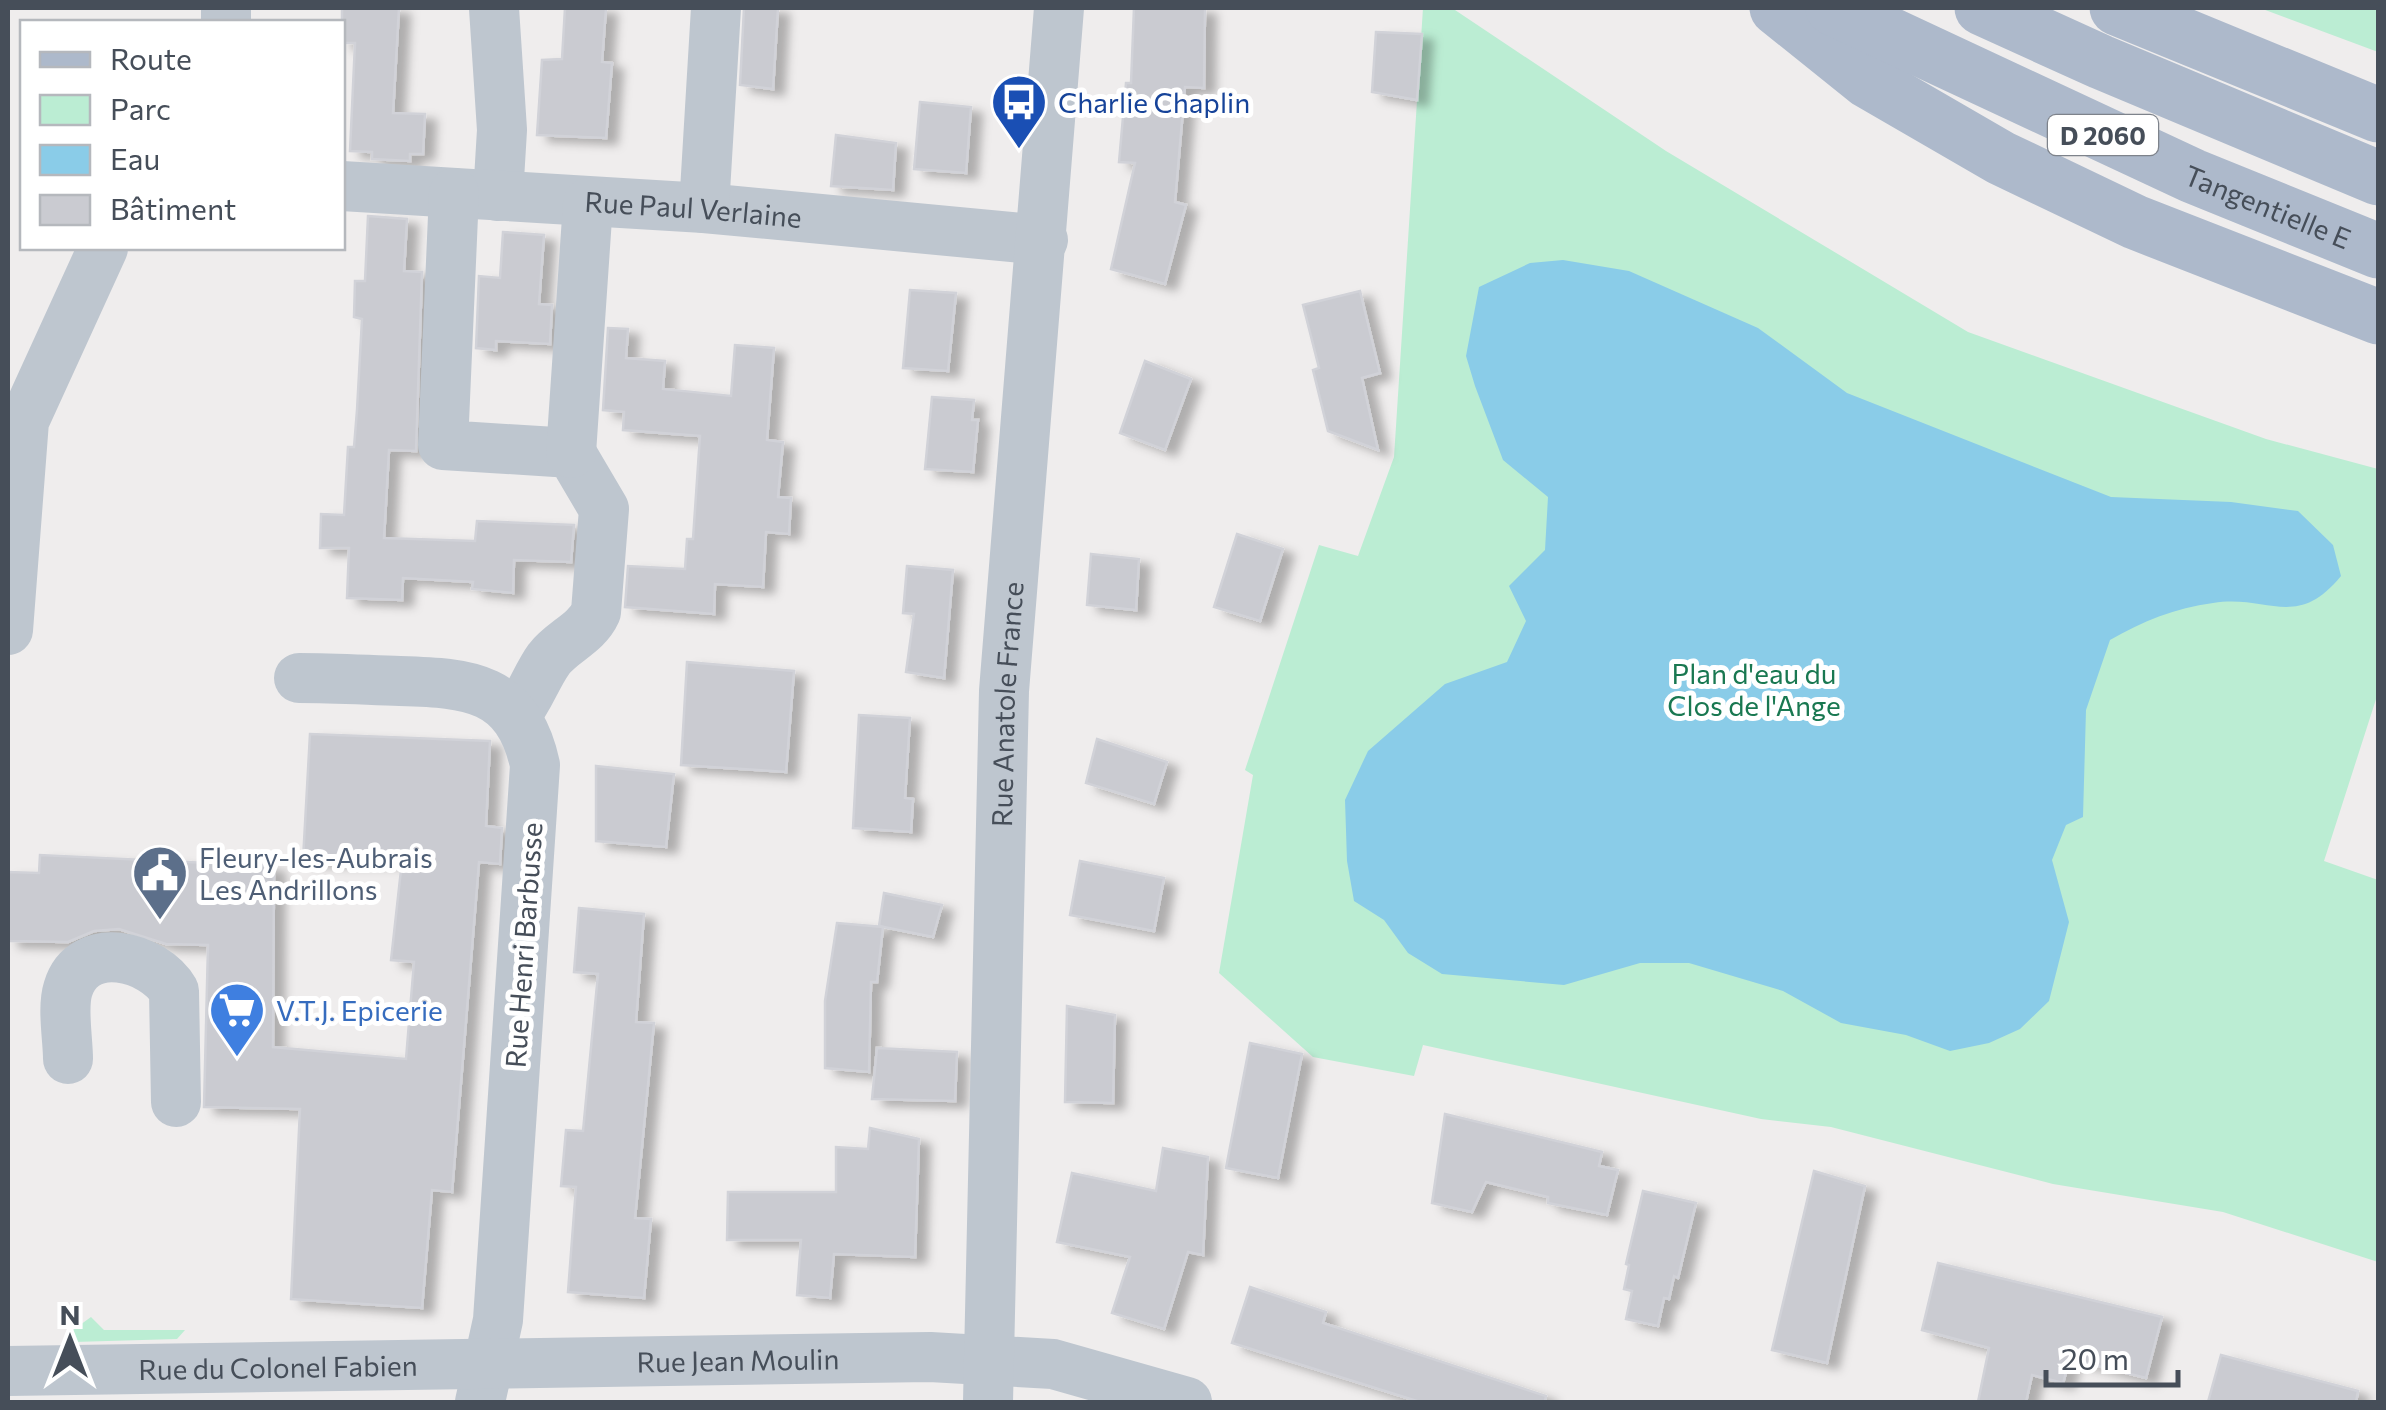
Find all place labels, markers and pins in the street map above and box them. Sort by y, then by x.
bus stop icon: Charlie Chaplin [989,72,1049,151]
place label: Charlie Chaplin [1058,85,1250,119]
place label: Fleury-les-Aubrais Les Andrillons [199,840,433,906]
public building icon: Fleury-les-Aubrais Les Andrillons [130,843,190,922]
supermarket icon: V.T.J. Epicerie [207,980,267,1059]
place label: V.T.J. Epicerie [276,993,443,1027]

